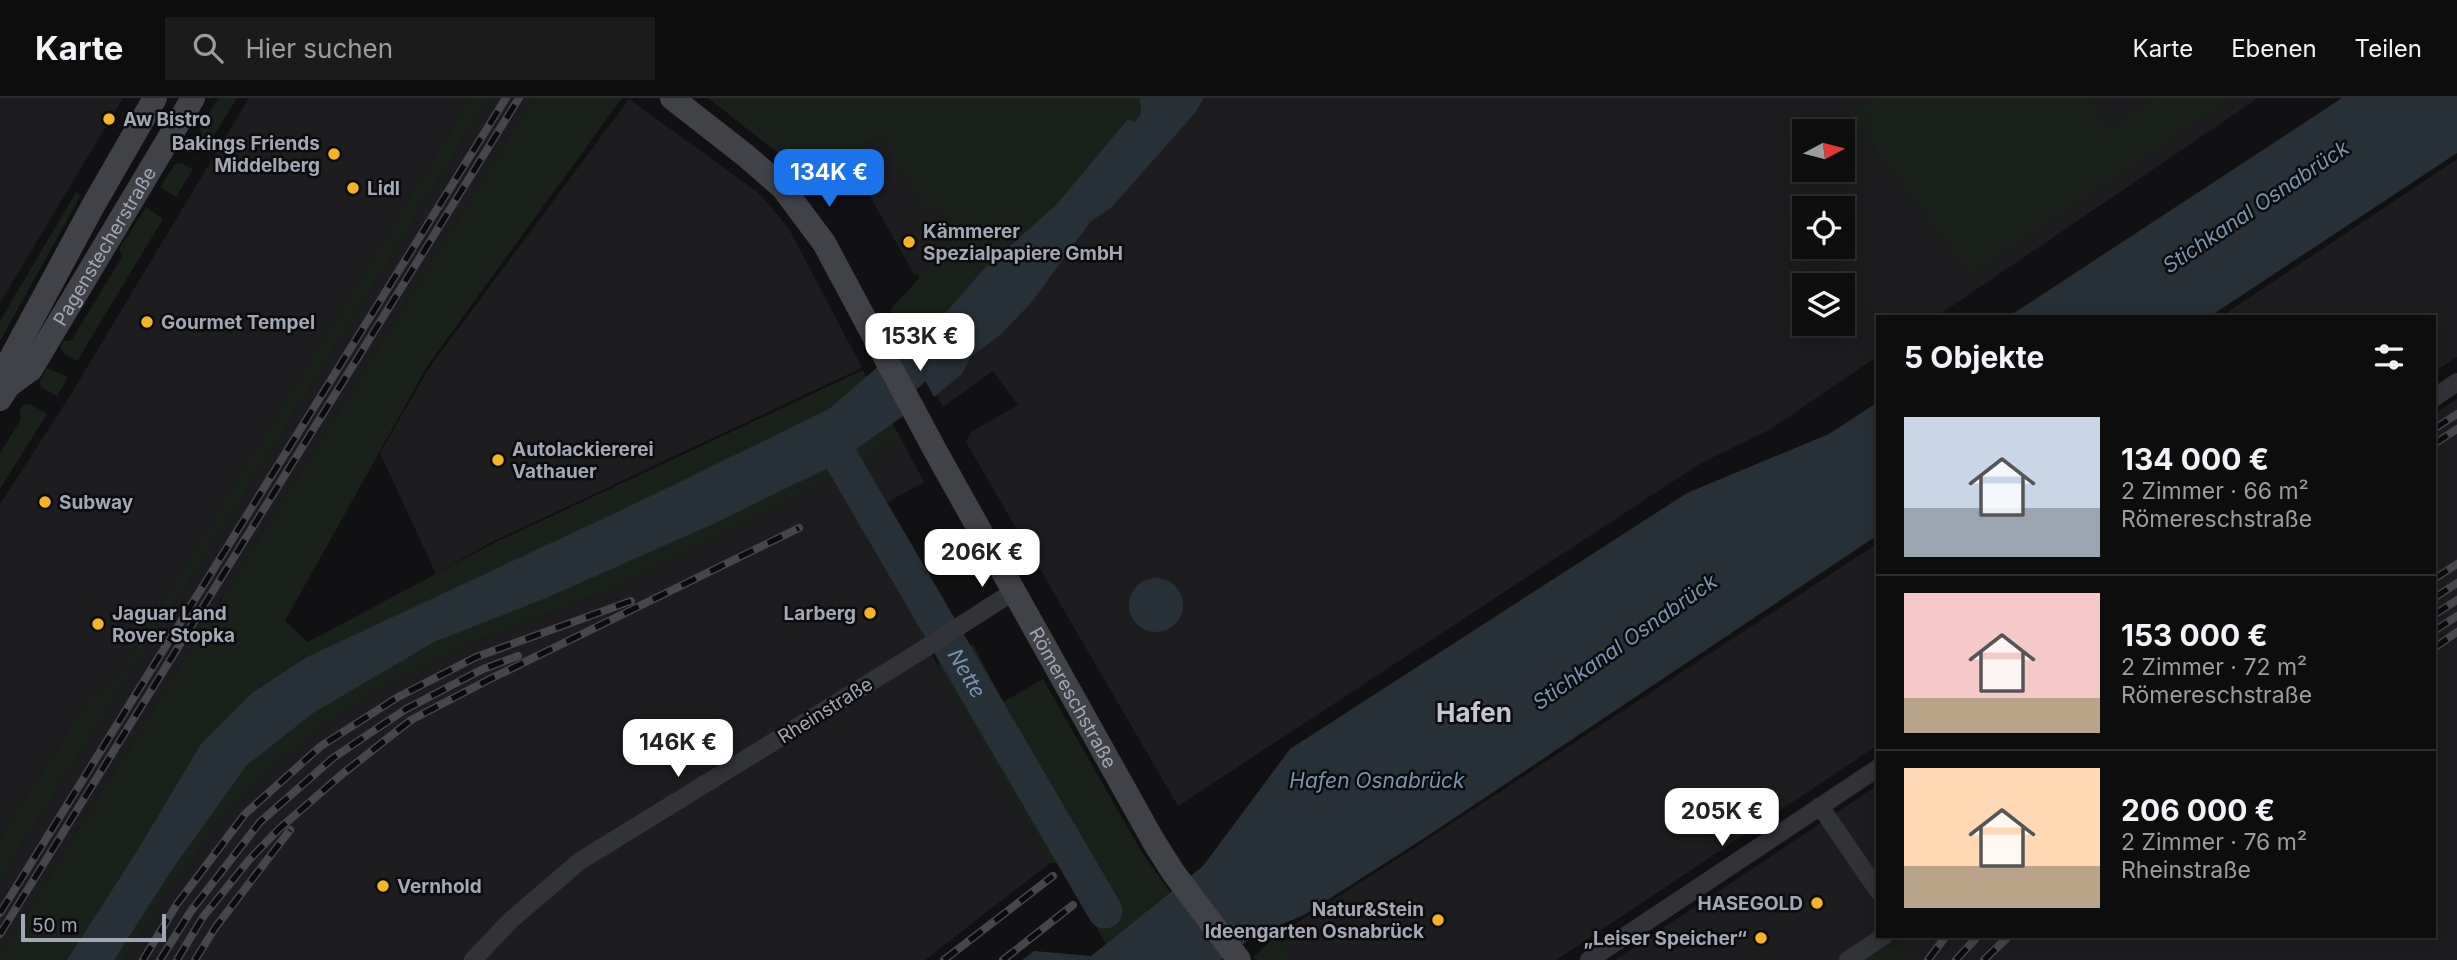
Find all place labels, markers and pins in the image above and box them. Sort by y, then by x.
place label: Aw Bistro [123,108,211,131]
marker: Aw Bistro [101,111,117,127]
place label: Bakings Friends Middelberg [172,132,320,177]
marker: Bakings Friends Middelberg [326,146,342,162]
pin: 134K € [772,150,886,209]
place label: Lidl [367,177,400,200]
marker: Lidl [345,180,361,196]
place label: Kämmerer Spezialpapiere GmbH [923,220,1123,265]
marker: Kämmerer Spezialpapiere GmbH [901,234,917,250]
place label: Gourmet Tempel [161,311,315,334]
marker: Gourmet Tempel [139,314,155,330]
pin: 153K € [863,314,977,373]
place label: Autolackiererei Vathauer [512,438,654,483]
marker: Autolackiererei Vathauer [490,452,506,468]
place label: Subway [59,491,134,514]
marker: Subway [37,494,53,510]
pin: 206K € [925,530,1039,589]
place label: Jaguar Land Rover Stopka [112,602,235,647]
place label: Larberg [784,602,856,625]
marker: Larberg [862,605,878,621]
marker: Jaguar Land Rover Stopka [90,616,106,632]
pin: 146K € [621,720,735,779]
pin: 205K € [1665,788,1779,848]
place label: Vernhold [397,875,482,898]
marker: Vernhold [375,878,391,894]
place label: HASEGOLD [1698,892,1803,915]
marker: HASEGOLD [1809,895,1825,911]
place label: Natur&Stein Ideengarten Osnabrück [1205,898,1424,943]
marker: Natur&Stein Ideengarten Osnabrück [1430,912,1446,928]
place label: „Leiser Speicher“ [1583,927,1747,950]
marker: „Leiser Speicher“ [1753,930,1769,946]

